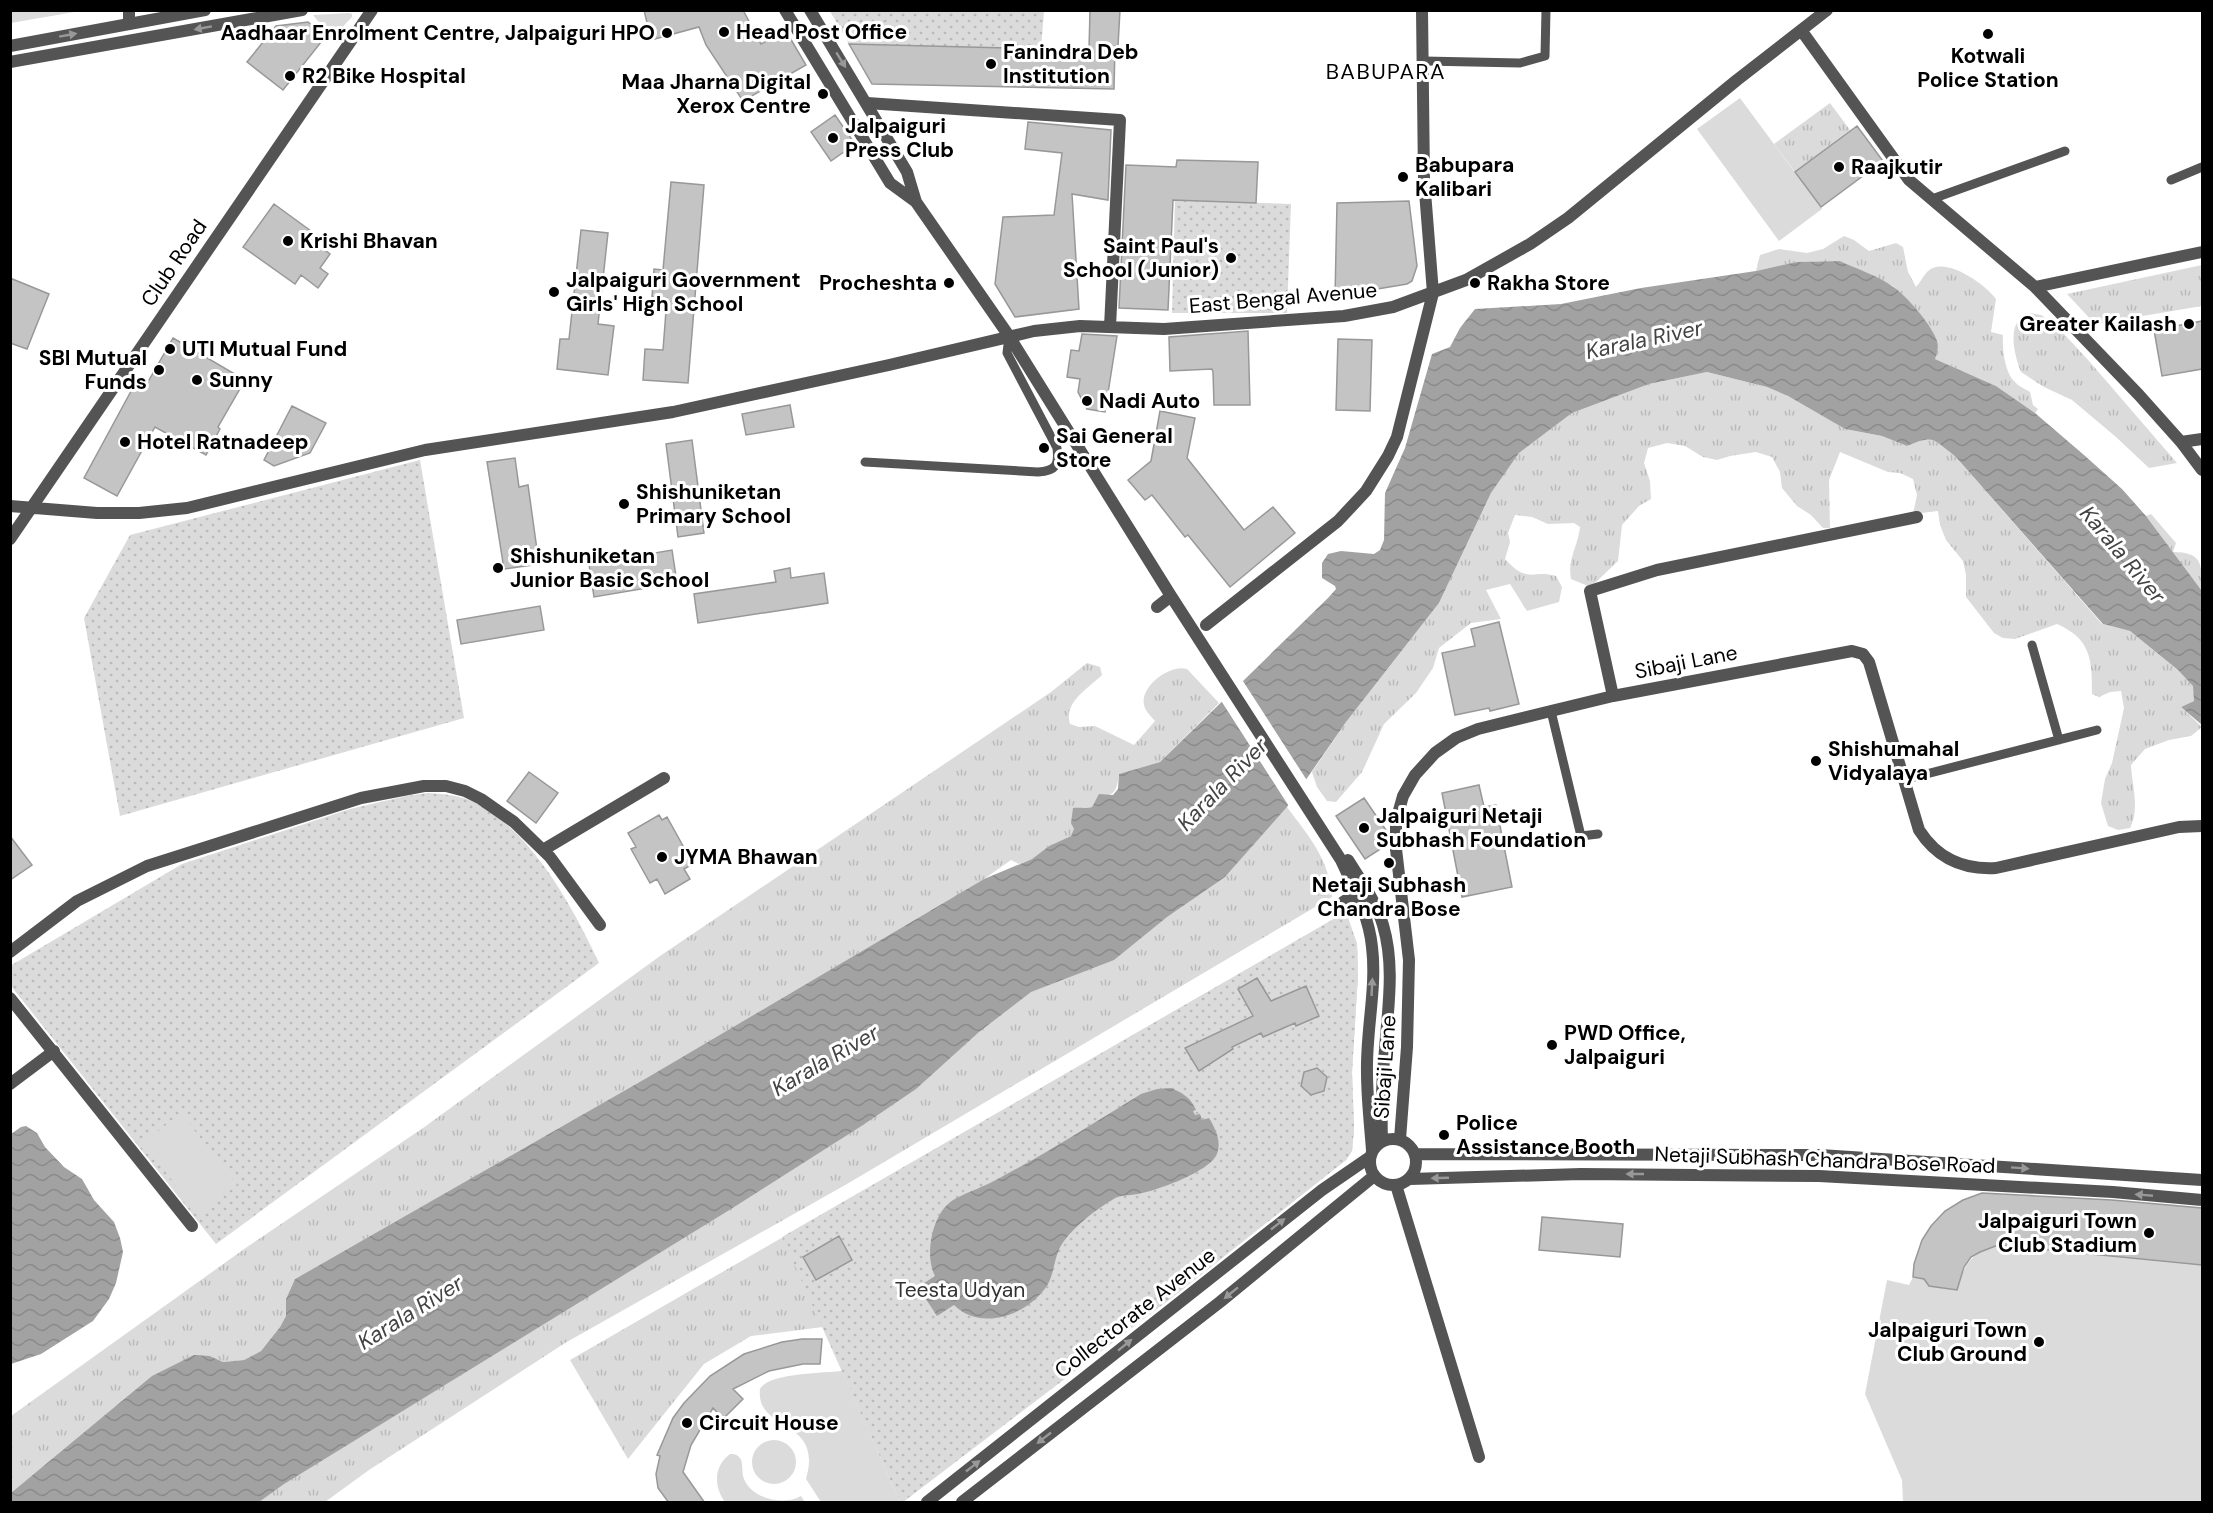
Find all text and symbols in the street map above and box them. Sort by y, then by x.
place label: Head Post Office [736,18,907,46]
place label: Aadhaar Enrolment Centre, Jalpaiguri HPO [220,19,655,47]
one-way arrow [194,24,213,33]
marker: Head Post Office [717,25,731,39]
marker: Aadhaar Enrolment Centre, Jalpaiguri HPO [660,26,674,40]
marker: Kotwali Police Station [1981,27,1995,41]
one-way arrow [59,30,78,39]
place label: Fanindra Deb Institution [1003,38,1139,90]
place label: Kotwali Police Station [1917,42,2059,94]
one-way arrow [835,52,846,68]
marker: Fanindra Deb Institution [984,57,998,71]
district label: BABUPARA [1326,57,1446,86]
place label: R2 Bike Hospital [302,62,466,90]
place label: Maa Jharna Digital Xerox Centre [622,68,811,120]
marker: R2 Bike Hospital [283,69,297,83]
marker: Maa Jharna Digital Xerox Centre [816,87,830,101]
place label: Jalpaiguri Press Club [845,112,954,164]
marker: Jalpaiguri Press Club [826,131,840,145]
place label: Babupara Kalibari [1415,151,1514,203]
place label: Raajkutir [1851,153,1943,181]
marker: Raajkutir [1832,160,1846,174]
marker: Babupara Kalibari [1396,170,1410,184]
street label: Club Road [135,214,213,312]
place label: Krishi Bhavan [300,227,438,255]
place label: Saint Paul's School (Junior) [1063,232,1219,284]
marker: Krishi Bhavan [281,234,295,248]
marker: Saint Paul's School (Junior) [1224,251,1238,265]
place label: Jalpaiguri Government Girls' High School [566,266,801,318]
place label: Procheshta [819,269,937,297]
place label: Rakha Store [1487,269,1610,297]
marker: Procheshta [942,276,956,290]
street label: East Bengal Avenue [1188,276,1378,320]
marker: Rakha Store [1468,276,1482,290]
marker: Jalpaiguri Government Girls' High School [547,285,561,299]
place label: Greater Kailash [2019,310,2177,338]
water label: Karala River [1583,313,1706,366]
marker: Greater Kailash [2182,317,2196,331]
place label: UTI Mutual Fund [182,335,347,363]
marker: UTI Mutual Fund [163,342,177,356]
place label: SBI Mutual Funds [39,344,147,396]
marker: SBI Mutual Funds [152,363,166,377]
place label: Sunny [209,366,273,394]
marker: Sunny [190,373,204,387]
place label: Nadi Auto [1099,387,1200,415]
marker: Nadi Auto [1080,394,1094,408]
place label: Sai General Store [1056,422,1173,474]
place label: Hotel Ratnadeep [137,428,309,456]
marker: Hotel Ratnadeep [118,435,132,449]
marker: Sai General Store [1037,441,1051,455]
place label: Shishuniketan Primary School [636,478,791,530]
marker: Shishuniketan Primary School [617,497,631,511]
water label: Karala River [2073,499,2172,610]
place label: Shishuniketan Junior Basic School [510,542,709,594]
marker: Shishuniketan Junior Basic School [491,561,505,575]
street label: Sibaji Lane [1632,638,1740,686]
water label: Karala River [1171,731,1275,837]
place label: Shishumahal Vidyalaya [1828,735,1959,787]
marker: Shishumahal Vidyalaya [1809,754,1823,768]
place label: Jalpaiguri Netaji Subhash Foundation [1376,802,1586,854]
marker: Jalpaiguri Netaji Subhash Foundation [1357,821,1371,835]
place label: JYMA Bhawan [674,843,818,871]
marker: JYMA Bhawan [655,850,669,864]
marker: Netaji Subhash Chandra Bose [1382,856,1396,870]
place label: Netaji Subhash Chandra Bose [1312,871,1466,923]
one-way arrow [1367,978,1377,997]
street label: Sibaji Lane [1367,1014,1403,1120]
water label: Karala River [767,1018,885,1103]
place label: PWD Office, Jalpaiguri [1564,1019,1686,1071]
marker: PWD Office, Jalpaiguri [1545,1038,1559,1052]
place label: Police Assistance Booth [1456,1109,1635,1161]
marker: Police Assistance Booth [1437,1128,1451,1142]
street label: Netaji Subhash Chandra Bose Road [1654,1140,1996,1180]
one-way arrow [2010,1163,2029,1172]
one-way arrow [1625,1169,1644,1179]
one-way arrow [1430,1174,1449,1183]
one-way arrow [2135,1190,2154,1200]
place label: Jalpaiguri Town Club Stadium [1978,1207,2137,1259]
one-way arrow [1271,1218,1286,1230]
marker: Jalpaiguri Town Club Stadium [2142,1226,2156,1240]
street label: Collectorate Avenue [1049,1241,1221,1385]
water label: Karala River [352,1268,469,1356]
park label: Teesta Udyan [895,1276,1025,1304]
one-way arrow [1223,1286,1239,1299]
place label: Jalpaiguri Town Club Ground [1868,1316,2027,1368]
marker: Jalpaiguri Town Club Ground [2032,1335,2046,1349]
one-way arrow [1118,1339,1133,1351]
place label: Circuit House [699,1409,839,1437]
marker: Circuit House [680,1416,694,1430]
one-way arrow [1037,1432,1052,1444]
one-way arrow [965,1461,980,1473]

